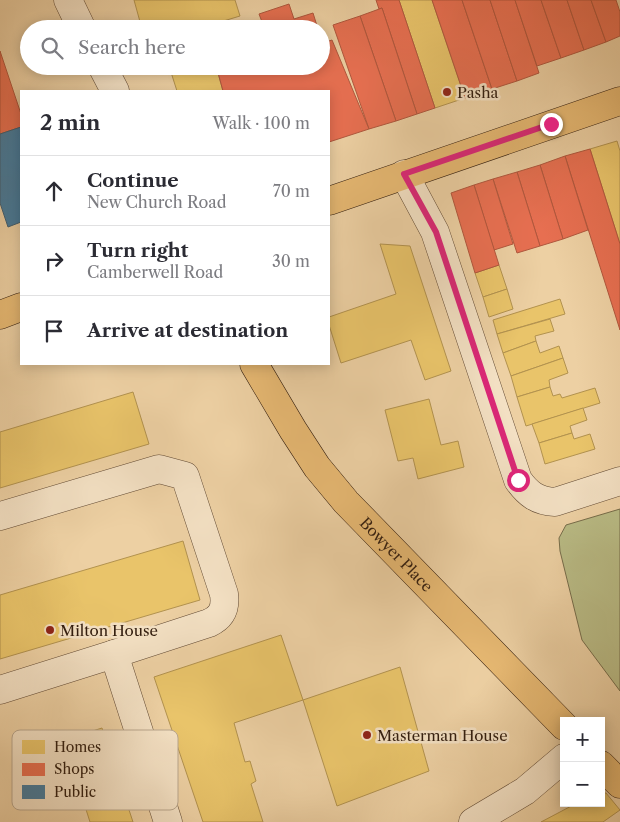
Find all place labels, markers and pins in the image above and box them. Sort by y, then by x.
place label: Pasha [457,83,499,102]
marker: Pasha [441,86,453,98]
place label: Milton House [60,621,158,640]
marker: Milton House [44,624,56,636]
place label: Masterman House [377,726,508,745]
marker: Masterman House [361,729,373,741]

